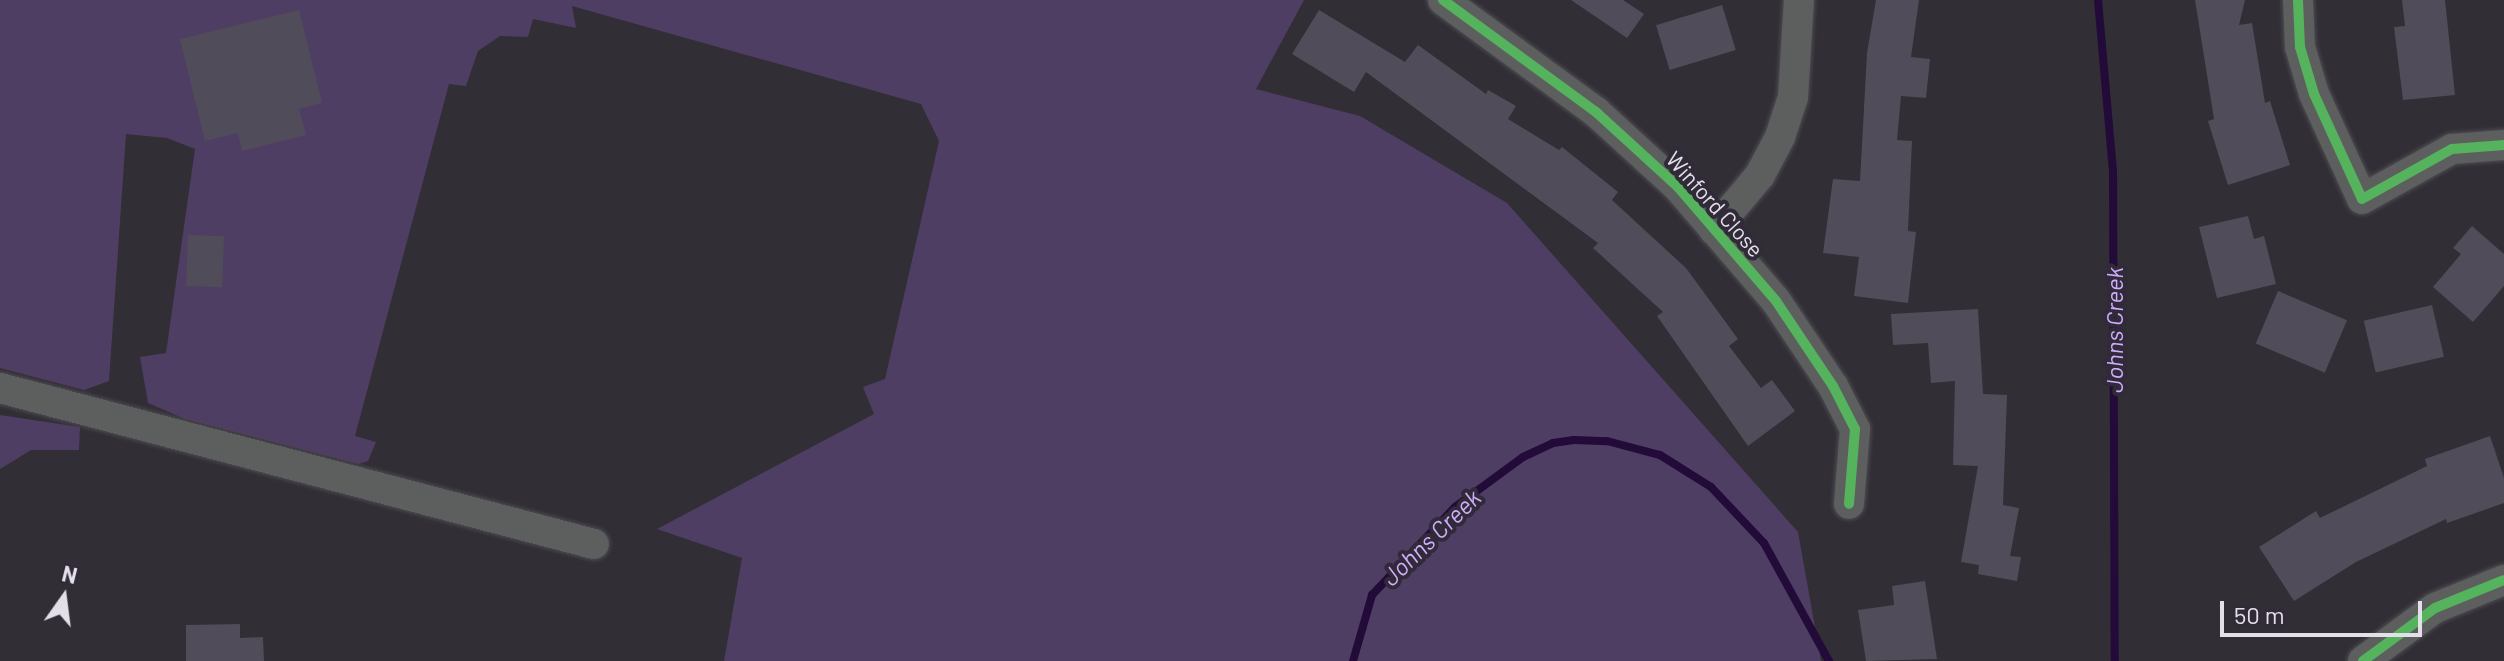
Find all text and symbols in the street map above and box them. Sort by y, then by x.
street label: Winford Close [1661,146,1769,262]
water label: Johns Creek [2100,267,2128,393]
water label: Johns Creek [1376,483,1486,591]
north arrow [24,557,104,637]
text: N [60,559,80,588]
scale bar [2224,585,2426,635]
text: 50 m [2234,600,2285,629]

